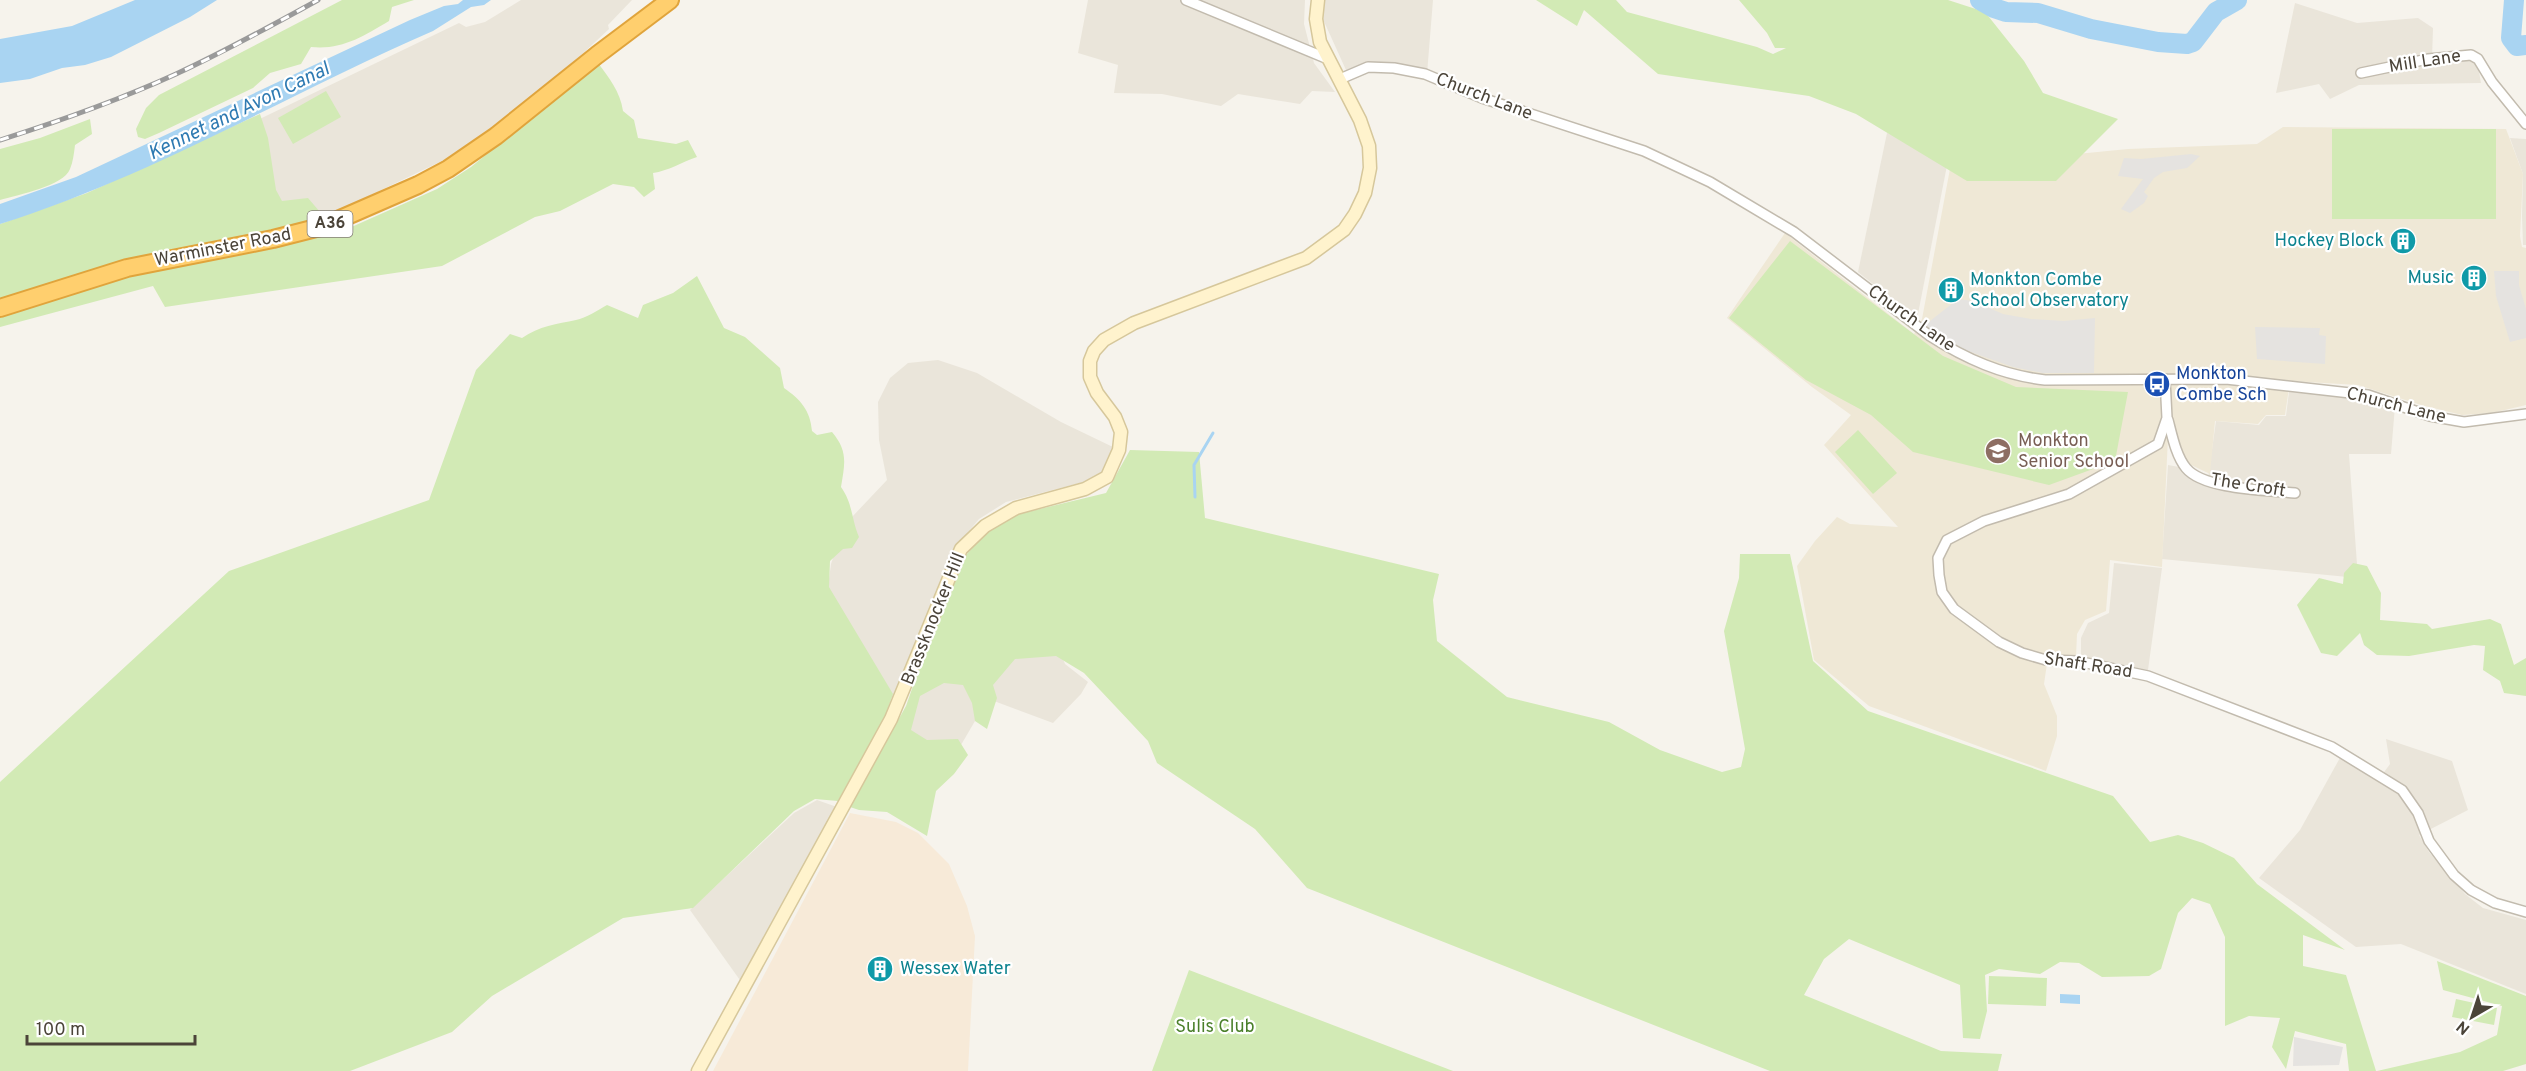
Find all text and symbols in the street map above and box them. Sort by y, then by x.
street label: Mill Lane [2387,45,2463,79]
water label: Kennet and Avon Canal [144,56,335,167]
street label: Church Lane [1432,68,1536,126]
road number: A36 [308,211,352,237]
street label: Warminster Road [153,223,293,273]
building icon: Hockey Block [2388,226,2418,256]
place label: Hockey Block [2275,230,2384,253]
building icon: Music [2459,263,2489,293]
place label: Music [2407,267,2454,290]
place label: Monkton Combe School Observatory [1970,269,2129,313]
building icon: Monkton Combe School Observatory [1936,275,1966,305]
street label: Church Lane [1863,280,1959,358]
place label: Monkton Combe Sch [2176,363,2267,407]
bus stop icon: Monkton Combe Sch [2142,369,2172,399]
street label: Church Lane [2344,383,2448,429]
place label: Monkton Senior School [2018,430,2129,474]
school or university icon: Monkton Senior School [1983,436,2013,466]
street label: The Croft [2209,469,2287,503]
street label: Brassknocker Hill [897,549,971,689]
street label: Shaft Road [2042,648,2134,684]
building icon: Wessex Water [865,954,895,984]
place label: Wessex Water [900,958,1011,981]
north arrow [2442,987,2502,1047]
scale bar [27,1008,195,1046]
park label: Sulis Club [1175,1016,1255,1039]
text: N [2453,1016,2475,1038]
text: 100 m [36,1019,85,1042]

